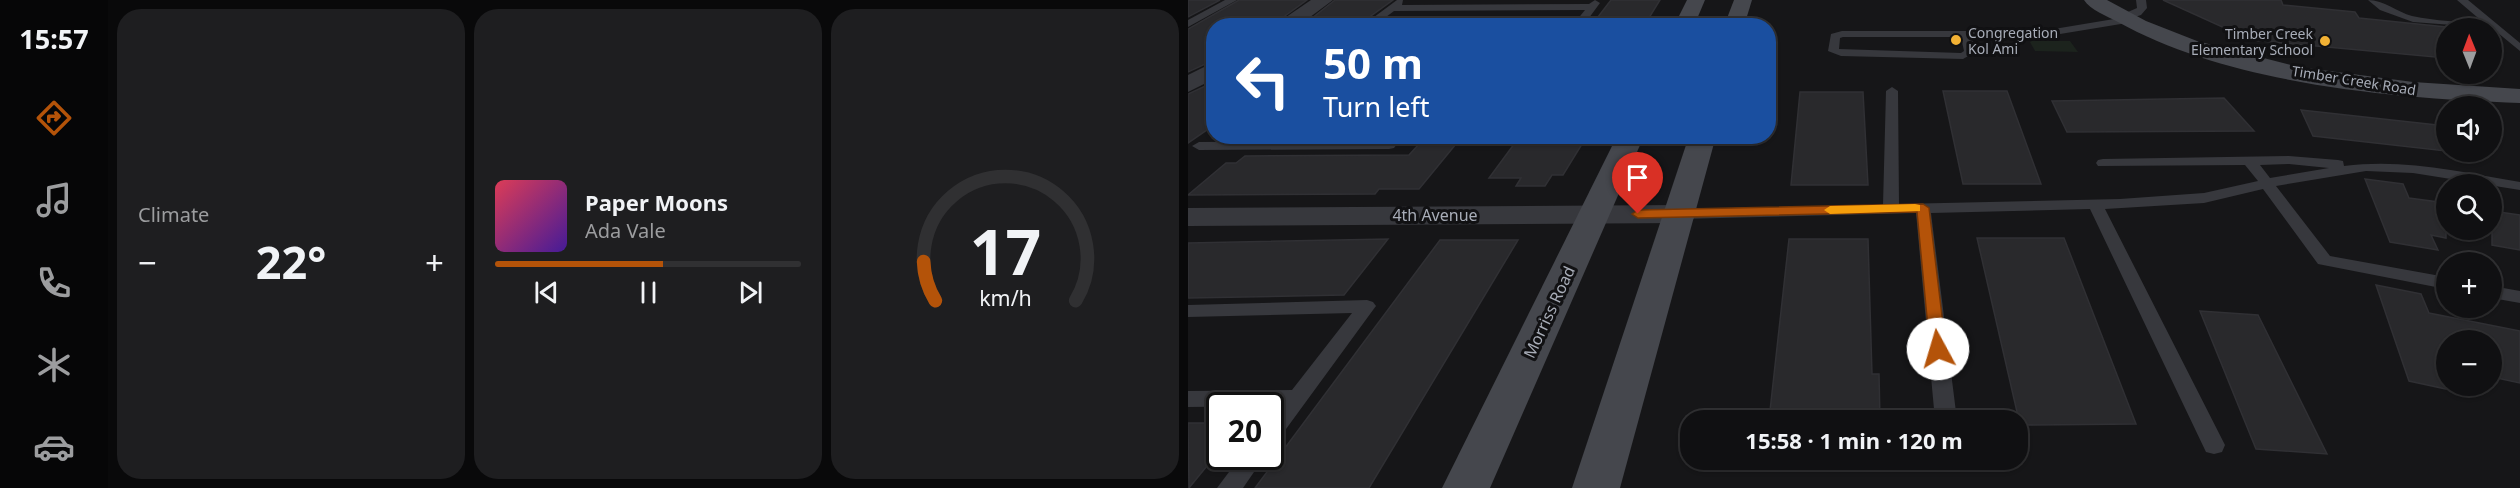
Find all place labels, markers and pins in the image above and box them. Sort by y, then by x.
place label: Congregation Kol Ami [1968,23,2058,58]
place label: Timber Creek Elementary School [2191,24,2314,59]
marker: Congregation Kol Ami [1949,33,1963,47]
marker: Timber Creek Elementary School [2318,34,2332,48]
pin [1612,152,1663,214]

